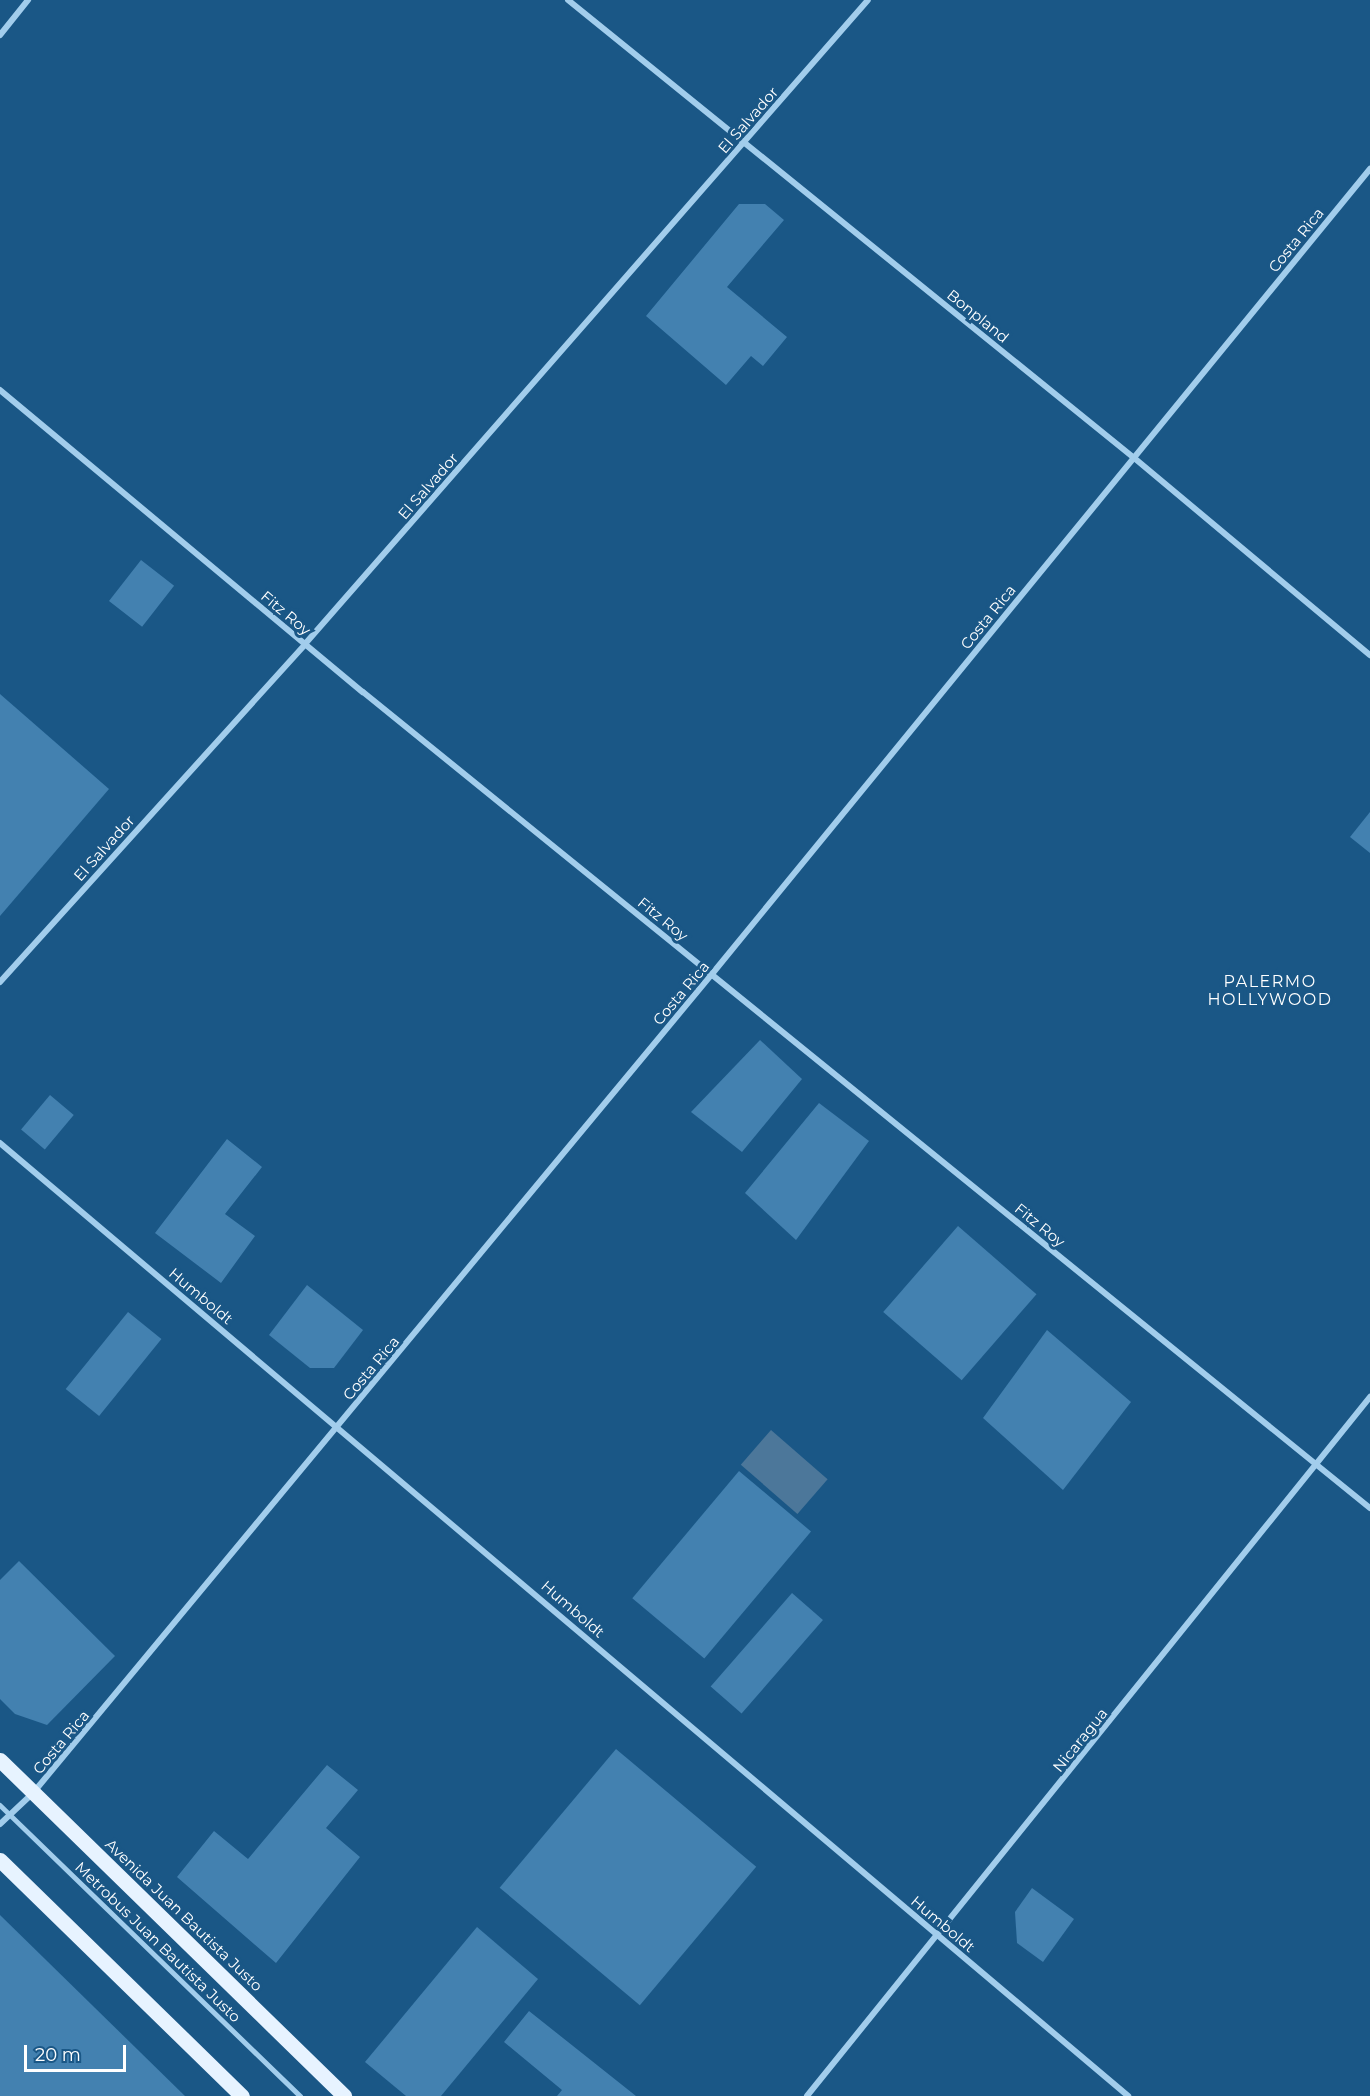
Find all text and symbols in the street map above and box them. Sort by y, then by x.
street label: El Salvador [714,83,782,157]
street label: Costa Rica [1265,204,1327,276]
street label: Bonpland [943,286,1013,346]
street label: El Salvador [394,449,462,523]
street label: Costa Rica [957,581,1019,653]
street label: Fitz Roy [258,587,314,639]
street label: El Salvador [70,811,138,885]
street label: Fitz Roy [634,893,692,945]
street label: Costa Rica [649,957,713,1029]
district label: PALERMO HOLLYWOOD [1207,972,1333,1010]
street label: Fitz Roy [1011,1199,1069,1251]
street label: Humboldt [165,1264,237,1328]
street label: Costa Rica [339,1332,403,1404]
street label: Humboldt [538,1577,608,1641]
street label: Nicaragua [1049,1704,1111,1776]
street label: Costa Rica [29,1706,93,1778]
street label: Avenida Juan Bautista Justo [102,1835,266,1995]
street label: Metrobus Juan Bautista Justo [72,1858,244,2026]
street label: Humboldt [907,1892,979,1956]
scale bar [27,2033,129,2071]
text: 20 m [35,2044,81,2066]

